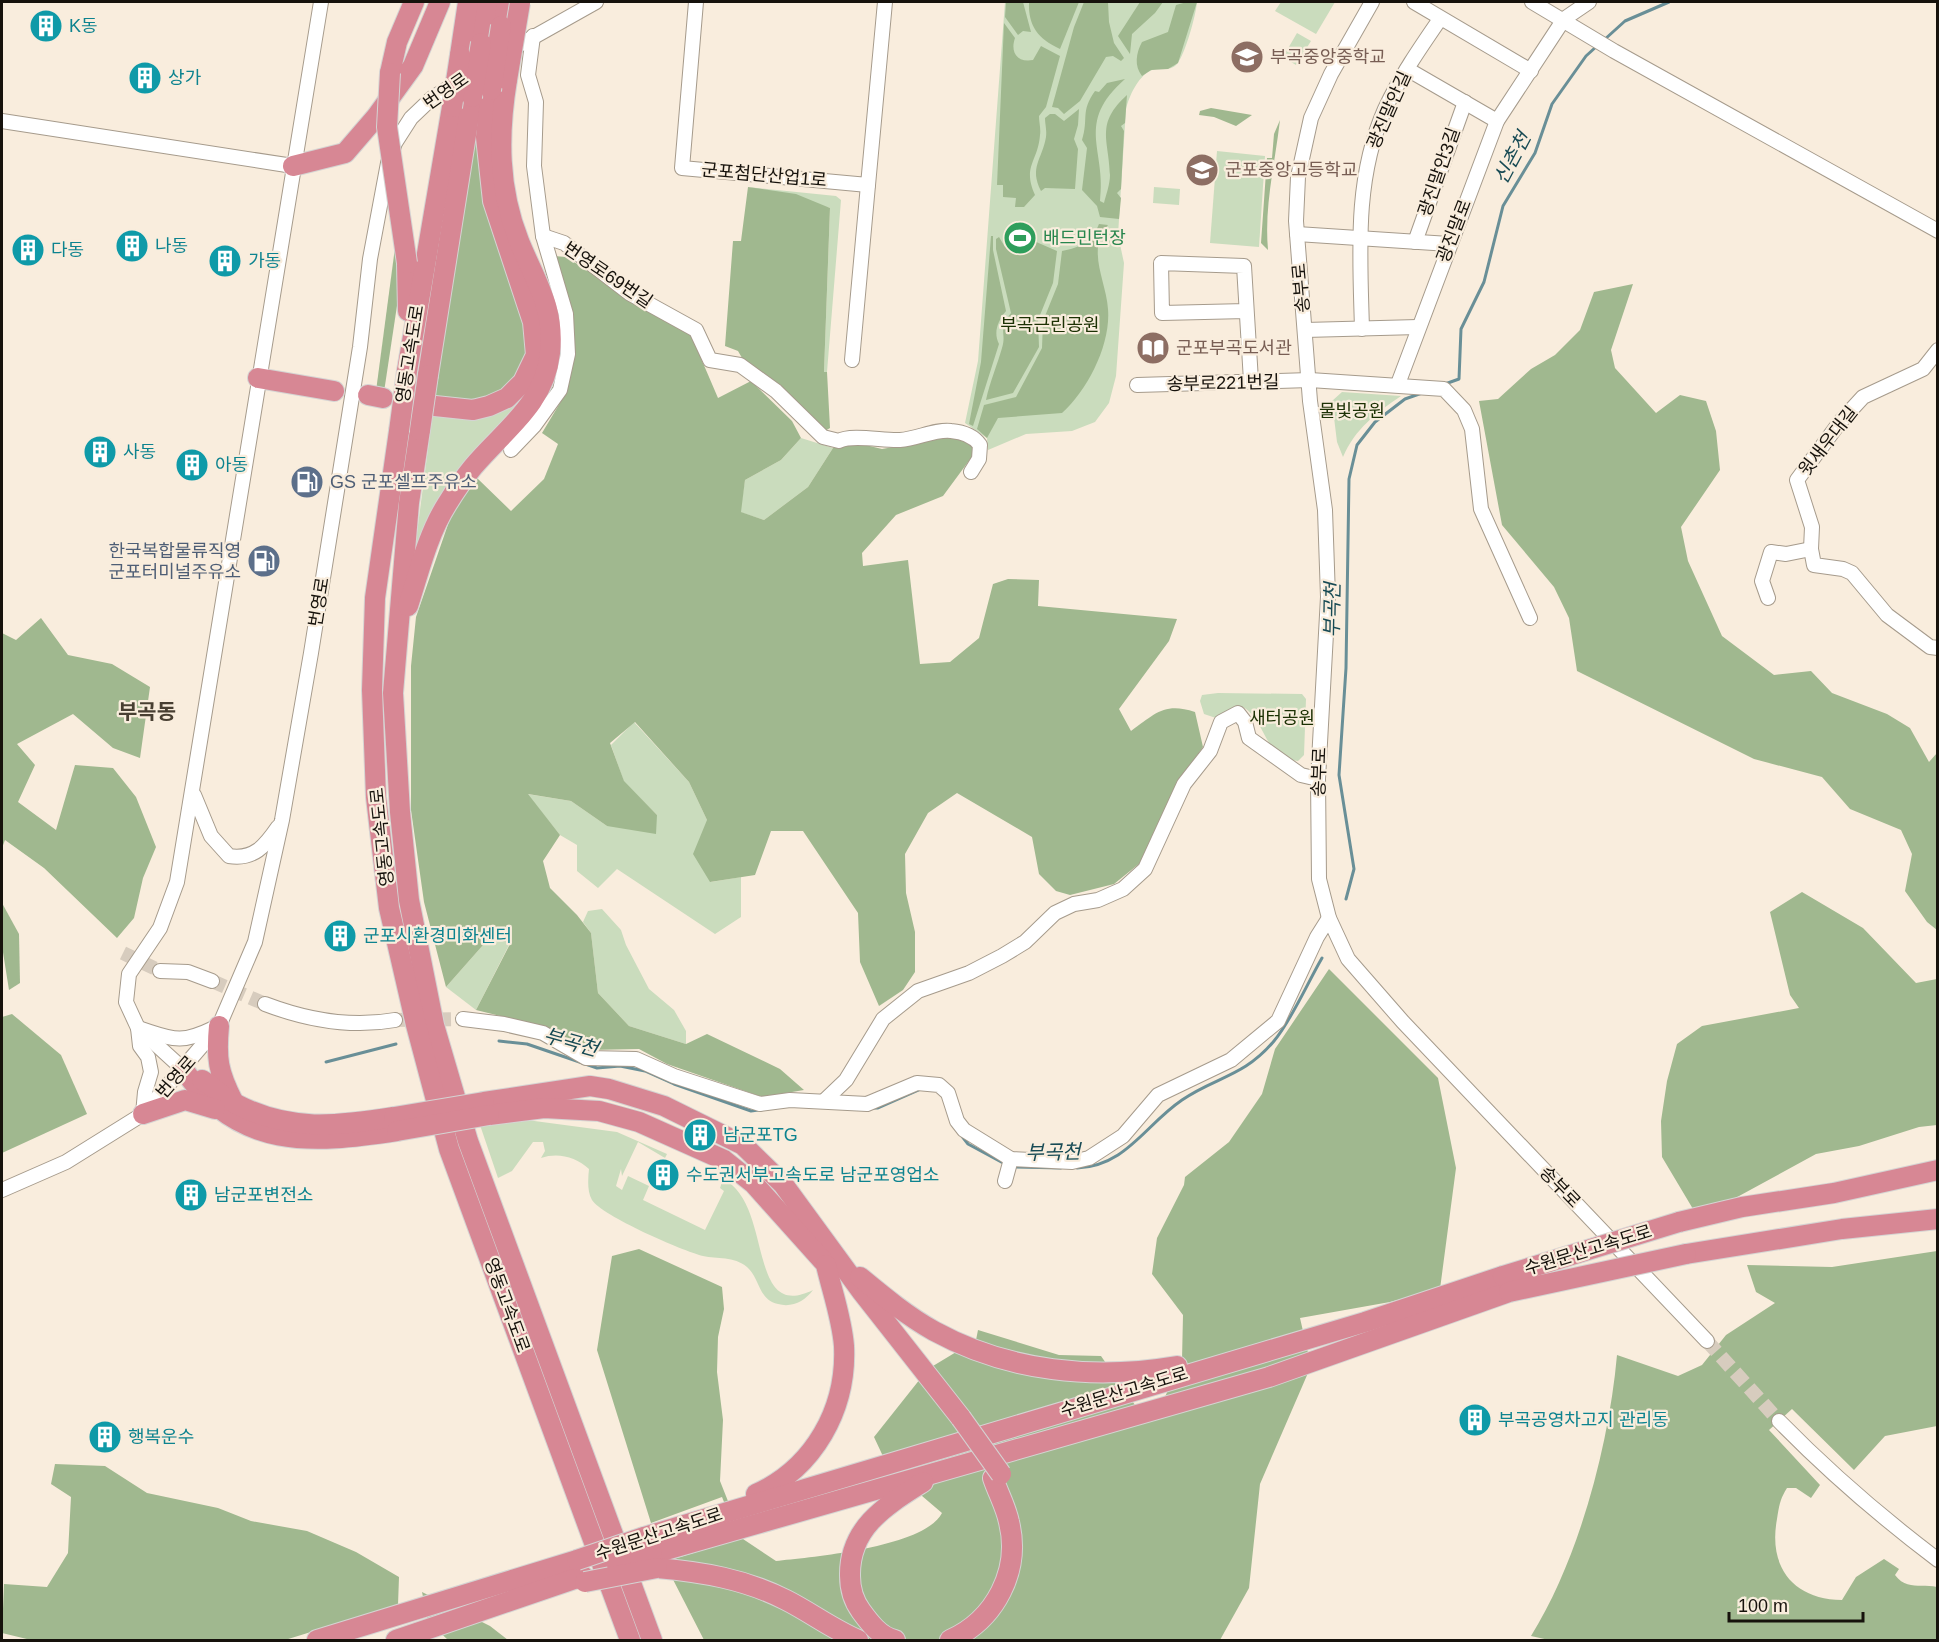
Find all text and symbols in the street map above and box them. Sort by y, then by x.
building icon: K동 [28,8,64,44]
place label: K동 [69,16,98,36]
school or university icon: 부곡중앙중학교 [1229,39,1265,75]
place label: 부곡중앙중학교 [1270,47,1386,67]
building icon: 상가 [127,60,163,96]
place label: 상가 [168,68,202,88]
street label: 광진말안길 [1363,68,1415,152]
street label: 번영로 [420,69,472,113]
street label: 광진말안3길 [1414,125,1464,219]
water label: 신촌천 [1489,126,1536,188]
school or university icon: 군포중앙고등학교 [1184,152,1220,188]
street label: 군포첨단산업1로 [700,160,828,190]
place label: 군포중앙고등학교 [1225,160,1357,180]
street label: 광진말로 [1433,196,1475,266]
sports icon: 배드민턴장 [1002,220,1038,256]
building icon: 나동 [114,228,150,264]
place label: 배드민턴장 [1043,228,1126,248]
building icon: 다동 [10,232,46,268]
place label: 나동 [155,236,188,256]
street label: 번영로69번길 [560,238,656,312]
place label: 다동 [51,240,84,260]
building icon: 가동 [207,243,243,279]
place label: 가동 [248,251,281,271]
street label: 송부로 [1289,262,1313,314]
street label: 영동고속도로 [392,303,428,405]
park label: 부곡근린공원 [1000,315,1100,335]
library icon: 군포부곡도서관 [1135,330,1171,366]
place label: 군포부곡도서관 [1176,338,1292,358]
street label: 송부로221번길 [1166,372,1280,394]
park label: 물빛공원 [1319,401,1385,421]
street label: 윗새우대길 [1795,402,1861,480]
building icon: 사동 [82,434,118,470]
place label: 사동 [123,442,156,462]
building icon: 아동 [174,447,210,483]
place label: 아동 [215,455,248,475]
fuel station icon: GS 군포셀프주유소 [289,464,325,500]
place label: GS 군포셀프주유소 [330,472,477,492]
place label: 한국복합물류직영 군포터미널주유소 [109,541,241,582]
fuel station icon: 한국복합물류직영 군포터미널주유소 [246,543,282,579]
street label: 번영로 [305,576,333,628]
water label: 부곡천 [1321,580,1344,638]
district label: 부곡동 [118,700,176,723]
park label: 새터공원 [1249,708,1315,728]
street label: 송부로 [1308,747,1330,797]
street label: 영동고속도로 [367,787,397,887]
building icon: 군포시환경미화센터 [322,918,358,954]
place label: 군포시환경미화센터 [363,926,512,946]
water label: 부곡천 [541,1024,603,1061]
street label: 번영로 [152,1052,200,1102]
building icon: 남군포TG [682,1117,718,1153]
place label: 남군포TG [723,1125,798,1145]
water label: 부곡천 [1025,1140,1083,1163]
building icon: 수도권서부고속도로 남군포영업소 [645,1157,681,1193]
street label: 송부로 [1536,1162,1584,1212]
place label: 수도권서부고속도로 남군포영업소 [686,1165,939,1185]
building icon: 남군포변전소 [173,1177,209,1213]
place label: 남군포변전소 [214,1185,313,1205]
street label: 수원문산고속도로 [1522,1221,1654,1279]
street label: 영동고속도로 [481,1255,533,1355]
street label: 수원문산고속도로 [1058,1363,1190,1421]
building icon: 부곡공영차고지 관리동 [1457,1402,1493,1438]
place label: 부곡공영차고지 관리동 [1498,1410,1669,1430]
building icon: 행복운수 [87,1419,123,1455]
place label: 행복운수 [128,1427,194,1447]
street label: 수원문산고속도로 [593,1504,725,1564]
scale bar [1729,1585,1862,1623]
text: 100 m [1738,1596,1788,1616]

